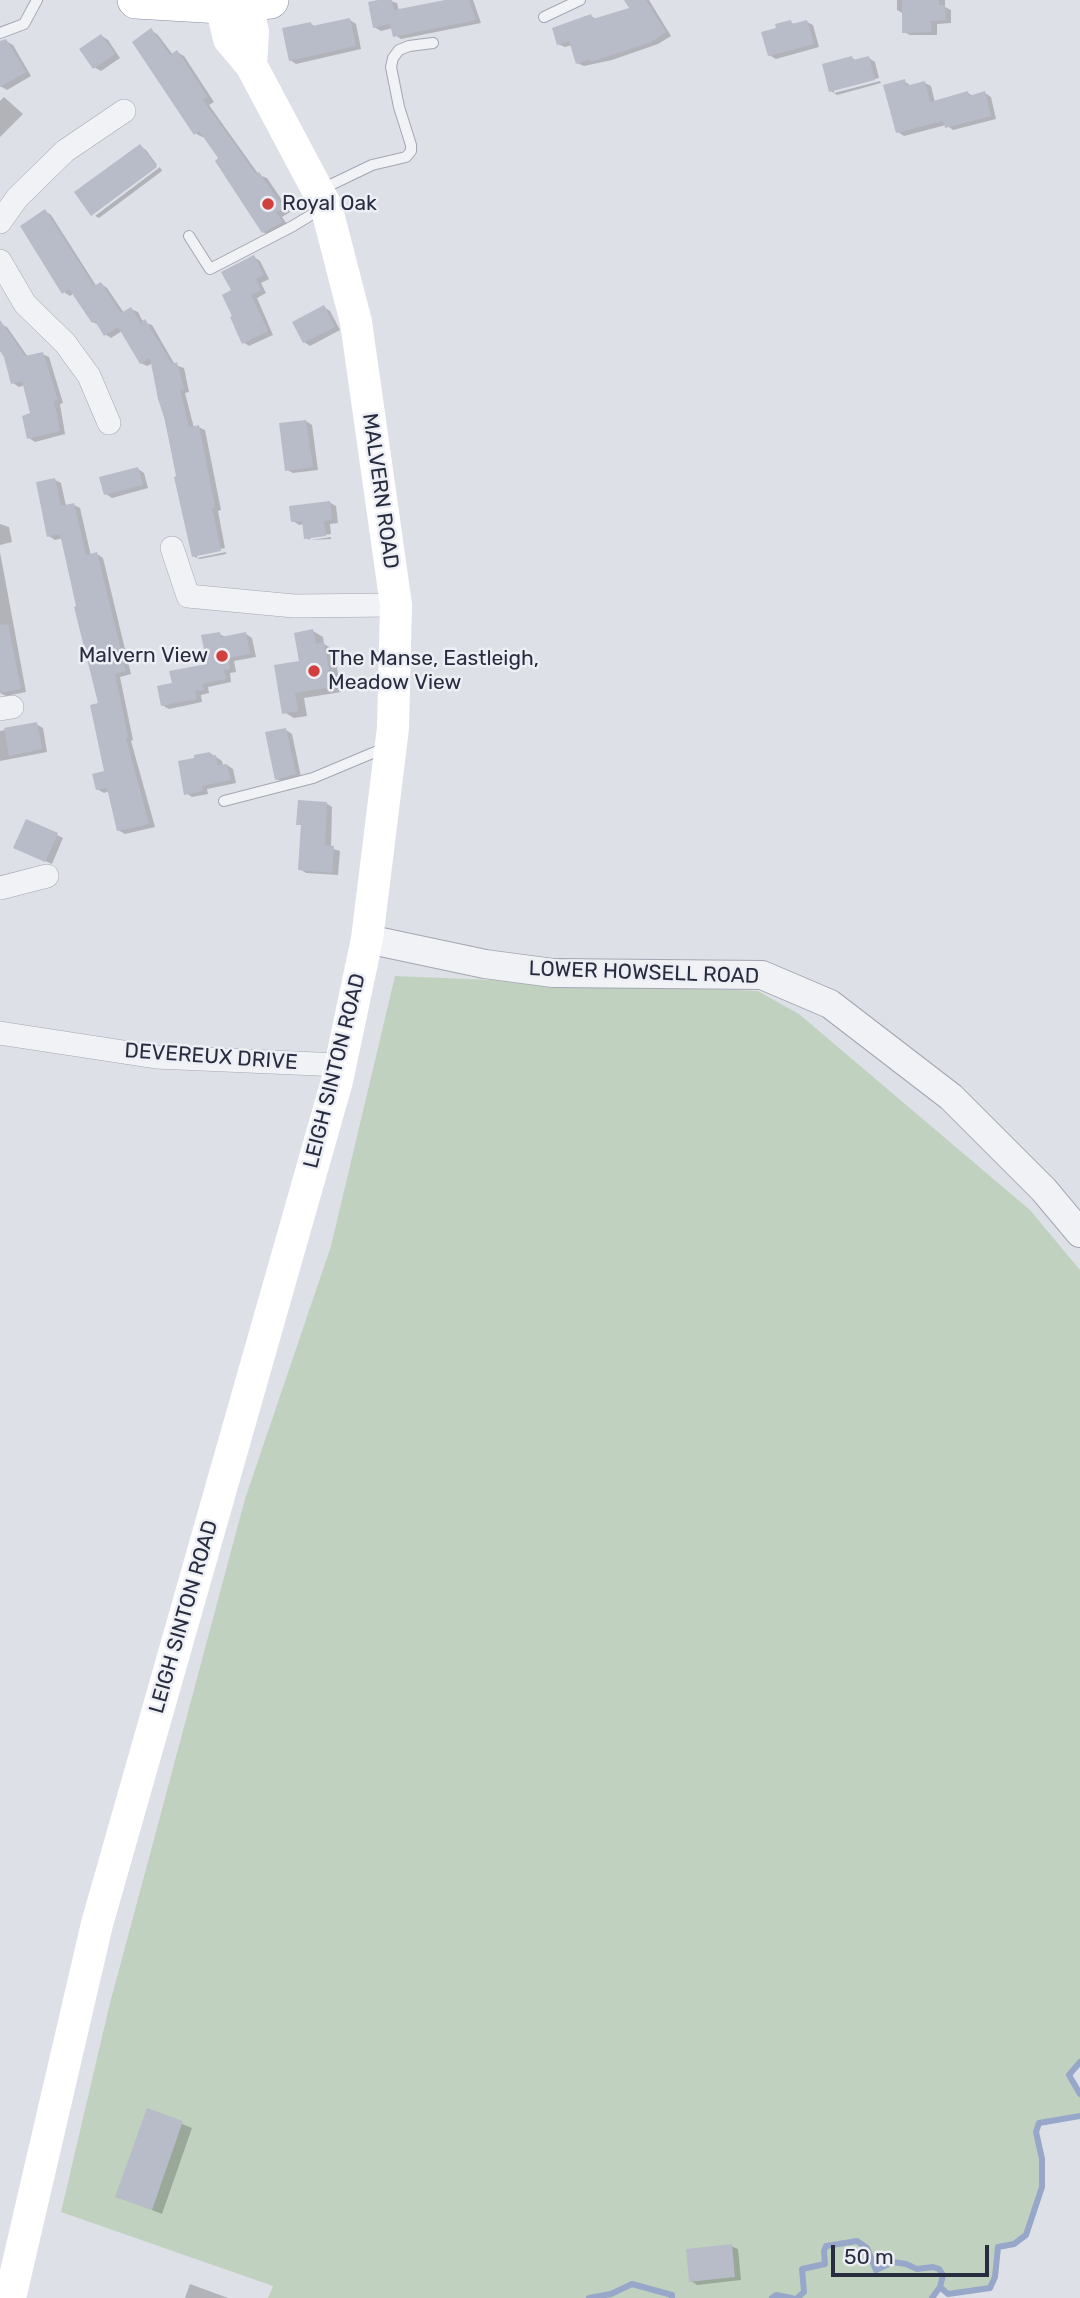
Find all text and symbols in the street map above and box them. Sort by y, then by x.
place label: Royal Oak [282,191,377,217]
marker: Royal Oak [260,196,276,212]
street label: MALVERN ROAD [357,412,403,570]
place label: Malvern View [79,643,208,669]
place label: The Manse, Eastleigh, Meadow View [328,646,539,696]
marker: Malvern View [214,648,230,664]
marker: The Manse, Eastleigh, Meadow View [306,663,322,679]
street label: LOWER HOWSELL ROAD [528,956,760,990]
street label: LEIGH SINTON ROAD [299,971,371,1171]
street label: DEVEREUX DRIVE [124,1038,298,1076]
street label: LEIGH SINTON ROAD [144,1517,224,1717]
scale bar [835,2232,992,2276]
text: 50 m [844,2244,894,2269]

